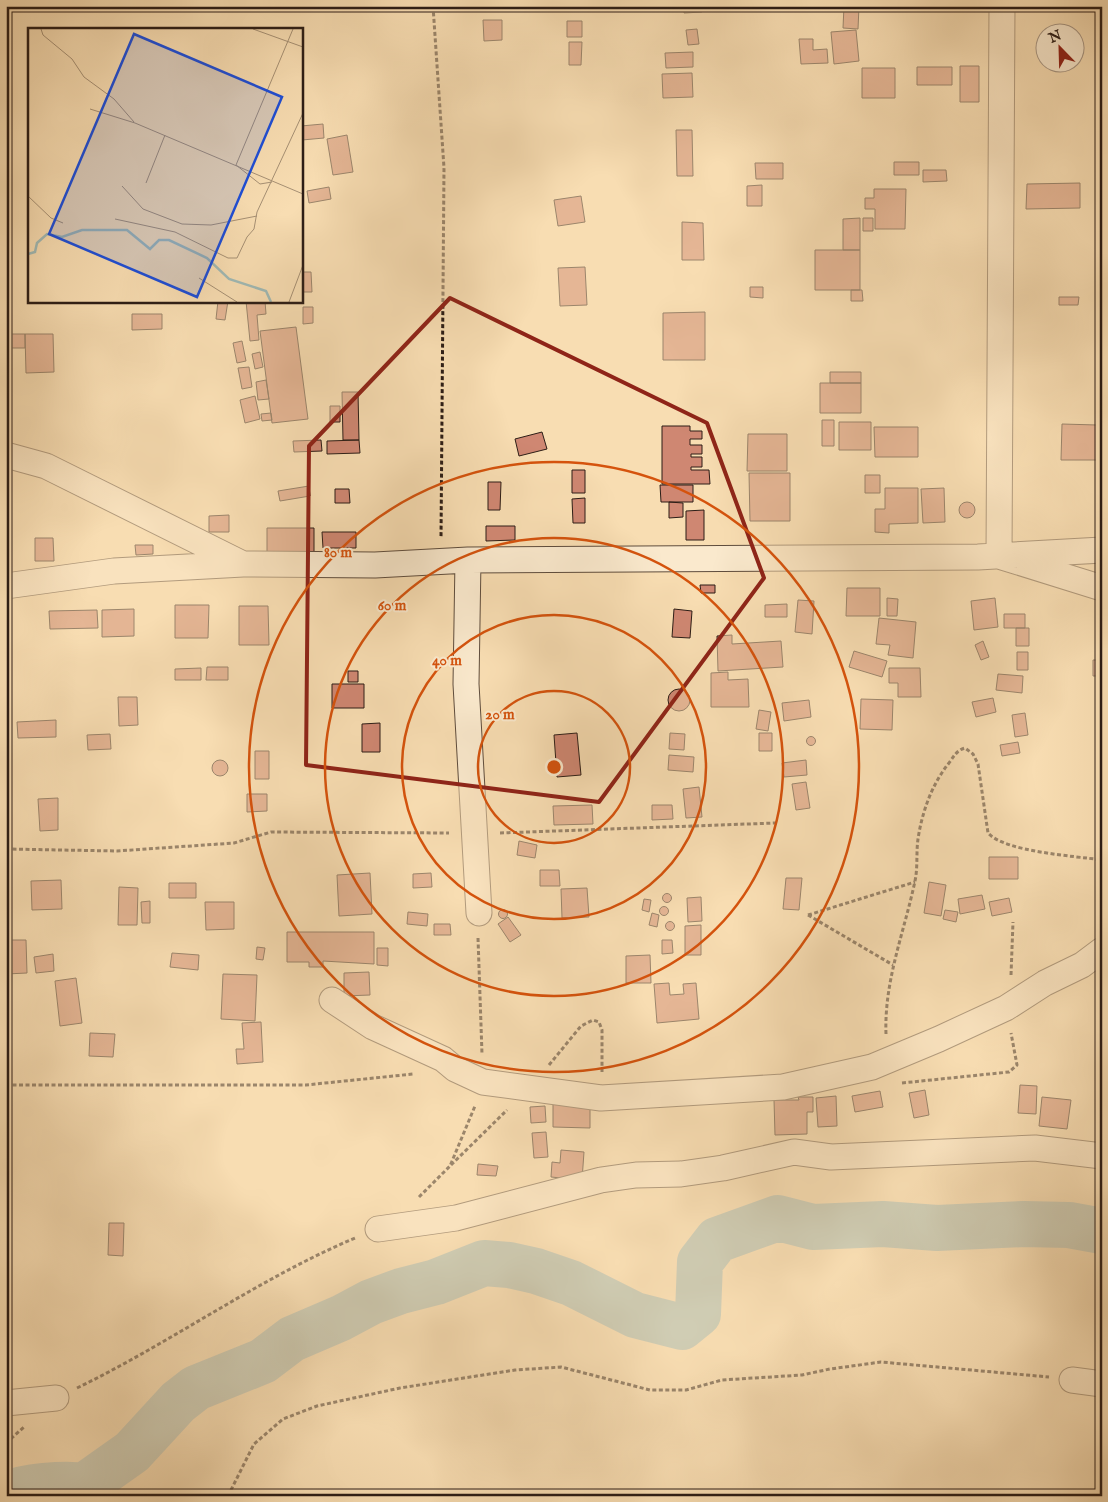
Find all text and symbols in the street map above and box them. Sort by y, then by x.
north arrow [1036,22,1086,72]
text: N [1045,26,1064,48]
inset map [28,28,302,302]
text: 80 m [324,543,352,562]
text: 60 m [378,596,407,615]
text: 40 m [432,651,462,670]
text: 20 m [485,705,515,724]
centre of rings [545,758,563,776]

